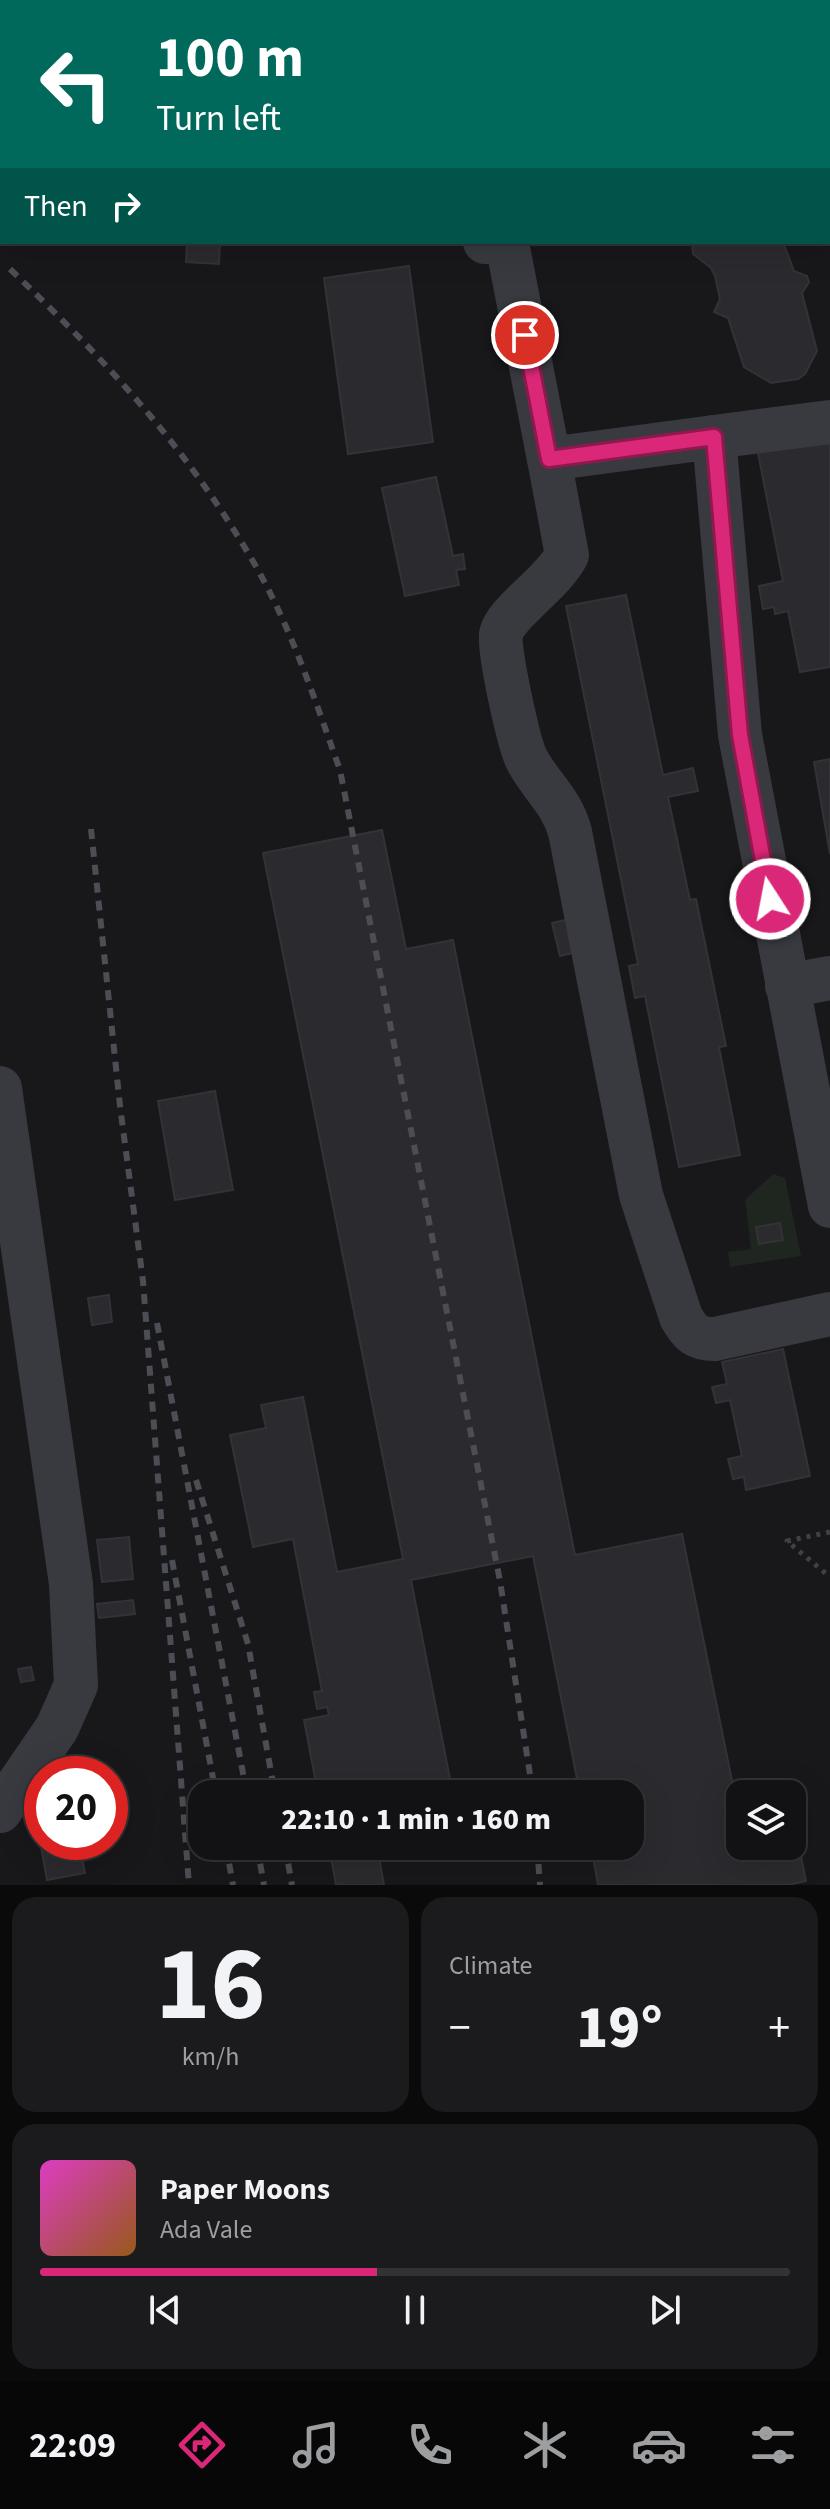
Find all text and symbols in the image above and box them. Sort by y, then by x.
text: 100 m [156,19,304,98]
icon: left [24,32,128,136]
text: Turn left [156,93,281,144]
icon: right [104,184,148,228]
text: Then [24,185,88,228]
pin [491,301,559,369]
icon: arrive [503,313,547,357]
position arrow [728,857,812,941]
speed limit sign: 20 [24,1756,128,1860]
map controls [726,1780,806,1860]
button: layers [726,1780,806,1860]
text: 22:10 · 1 min · 160 m [281,1798,551,1841]
text: 16 [156,1912,265,2060]
text: Climate [449,1947,533,1984]
text: 19° [576,1986,663,2071]
text: − [449,1997,471,2060]
text: + [768,1997,790,2060]
text: km/h [182,2038,239,2075]
text: Paper Moons [160,2168,330,2211]
text: Ada Vale [160,2211,252,2248]
icon: previous [143,2288,187,2332]
icon: pause [393,2288,437,2332]
icon: next [643,2288,687,2332]
icon: directions [174,2417,230,2473]
icon: music [288,2417,344,2473]
icon: phone [402,2417,458,2473]
icon: climate [517,2417,573,2473]
icon: car [631,2417,687,2473]
icon: filters [745,2417,801,2473]
text: 22:09 [29,2420,116,2471]

